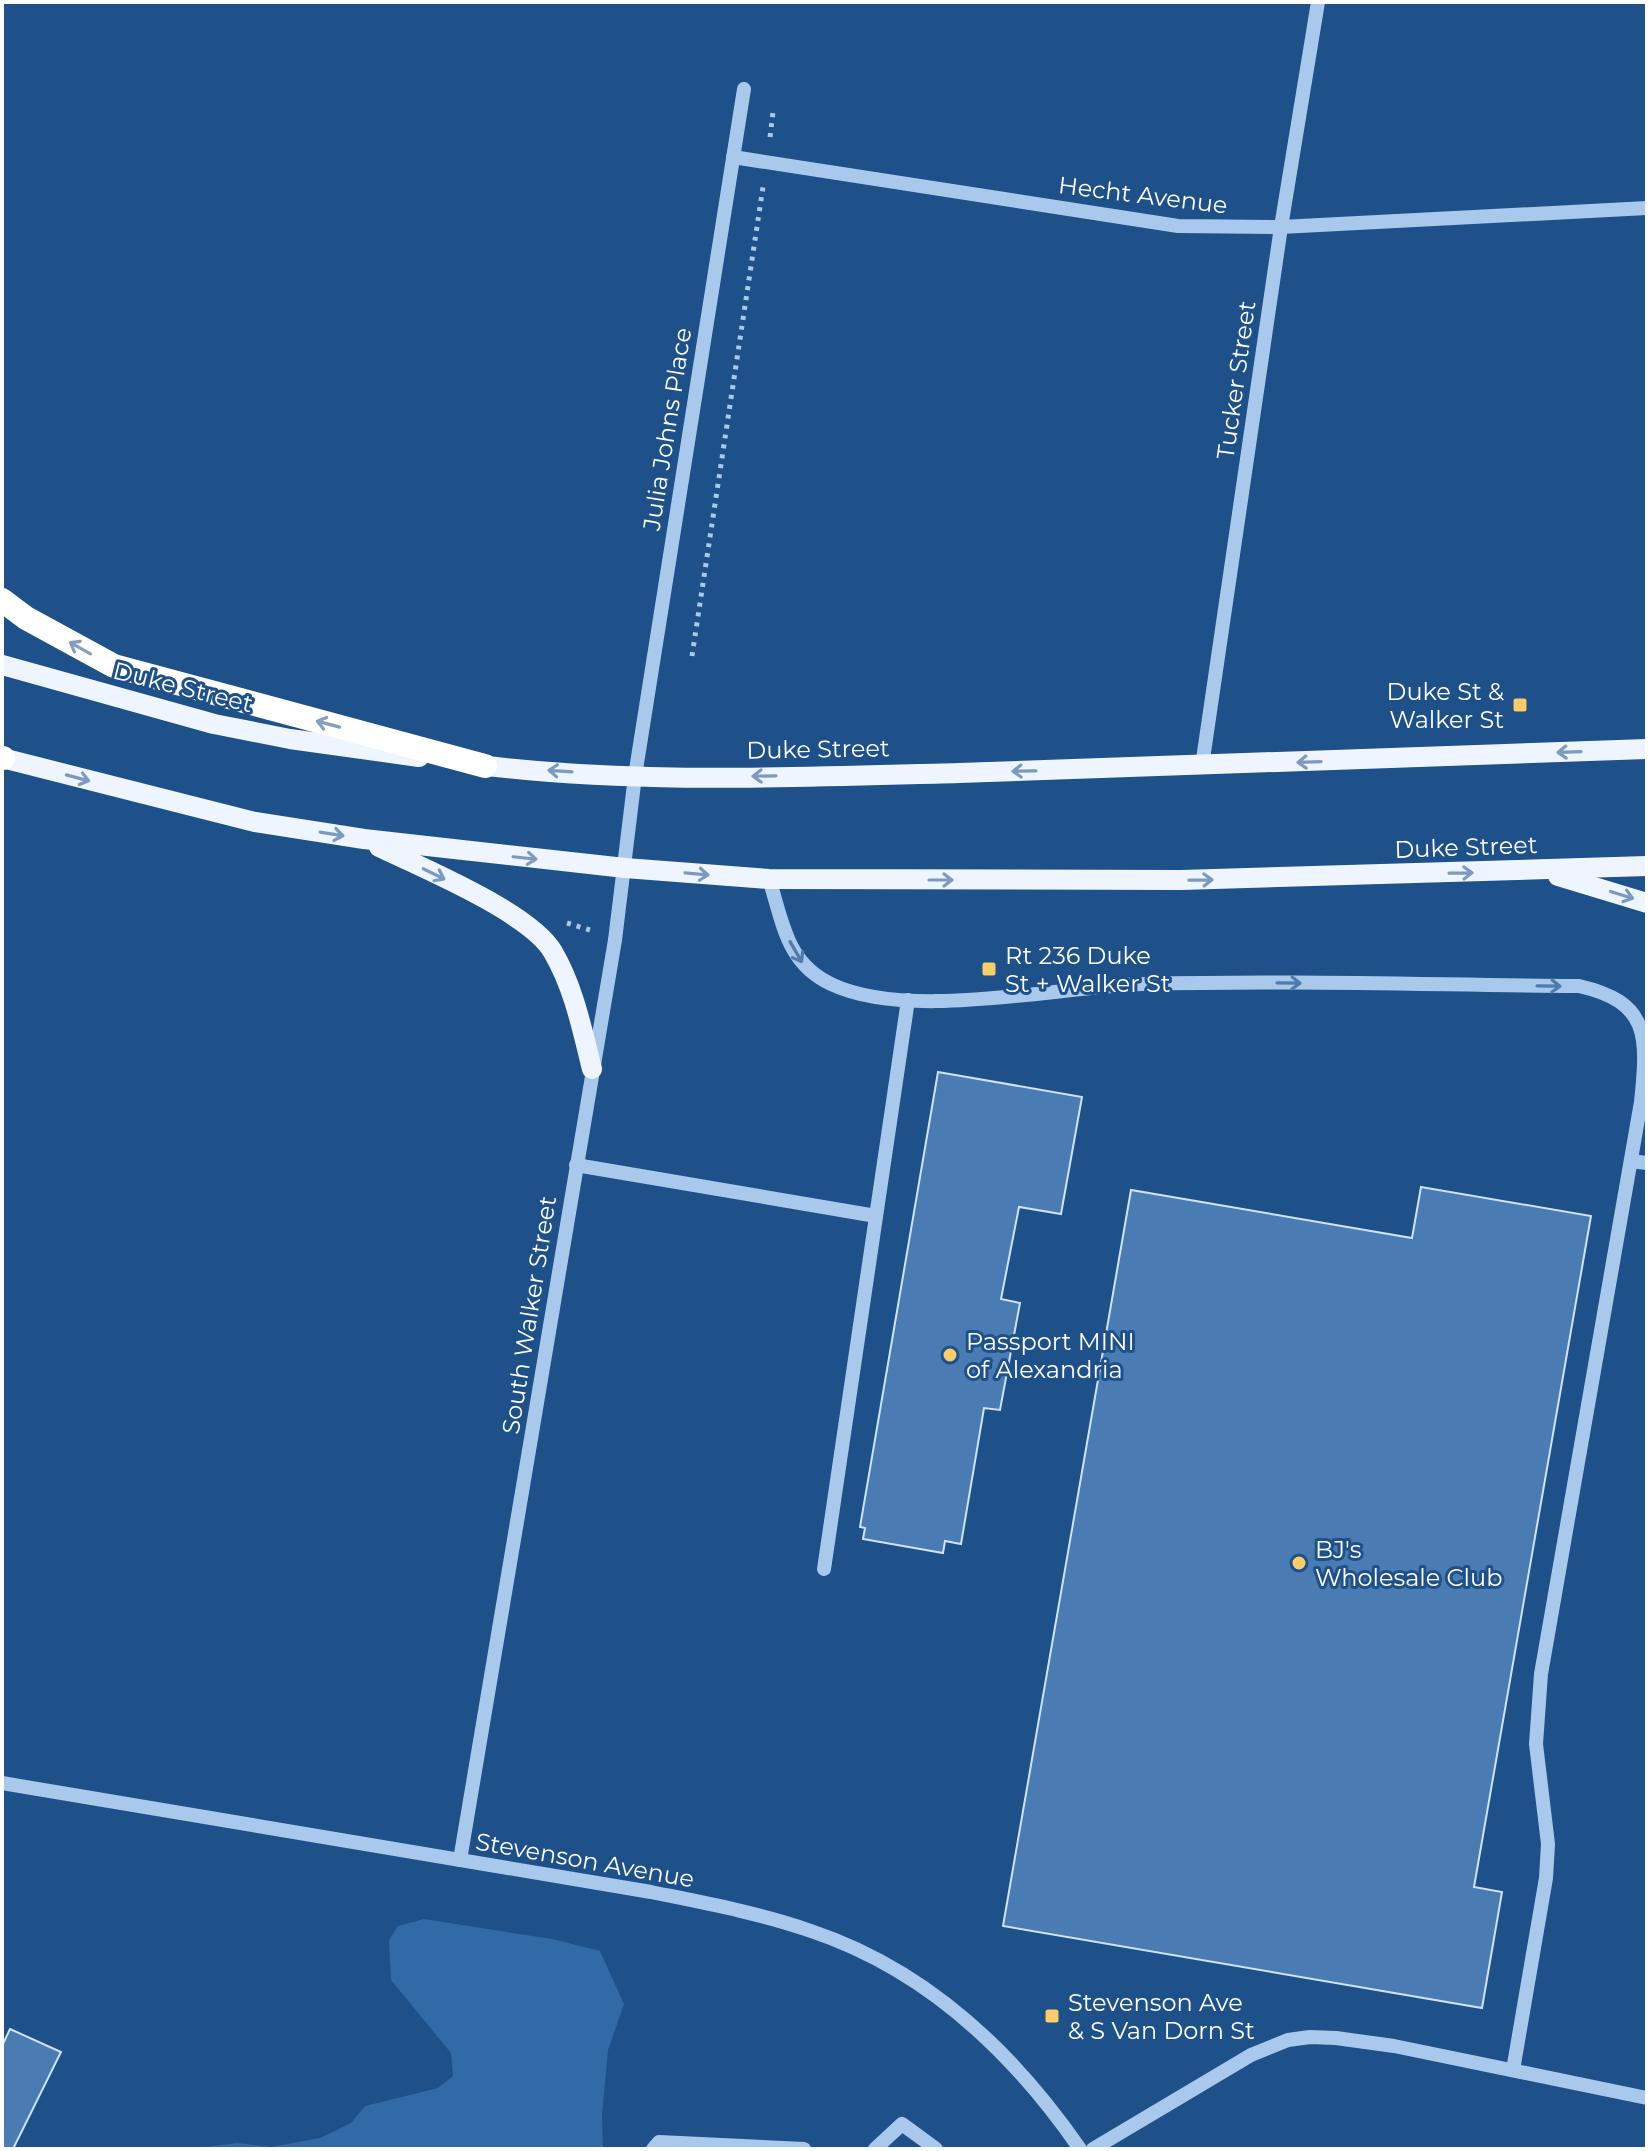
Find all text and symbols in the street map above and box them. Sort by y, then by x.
street label: Hecht Avenue [1057,170,1229,220]
street label: Tucker Street [1211,299,1262,461]
street label: Julia Johns Place [637,326,697,533]
one-way arrow [69,640,93,655]
street label: Duke Street [110,656,256,718]
place label: Duke St & Walker St [1387,677,1504,734]
marker: Duke St & Walker St [1511,696,1529,714]
one-way arrow [316,715,342,730]
street label: Duke Street [746,733,890,765]
one-way arrow [1556,744,1583,759]
one-way arrow [1296,754,1323,769]
one-way arrow [547,763,574,778]
one-way arrow [1011,763,1038,779]
one-way arrow [751,768,778,784]
one-way arrow [65,772,90,787]
one-way arrow [318,827,344,842]
street label: Duke Street [1394,830,1538,864]
one-way arrow [511,850,538,865]
one-way arrow [1447,865,1474,881]
one-way arrow [683,866,710,881]
one-way arrow [422,867,446,882]
one-way arrow [927,872,954,888]
one-way arrow [1187,872,1214,888]
one-way arrow [1608,888,1634,903]
one-way arrow [788,940,804,963]
place label: Rt 236 Duke St + Walker St [1005,941,1171,998]
marker: Rt 236 Duke St + Walker St [980,960,998,978]
one-way arrow [1275,975,1302,991]
one-way arrow [1535,978,1562,994]
street label: South Walker Street [496,1193,562,1436]
place label: Passport MINI of Alexandria [966,1327,1135,1384]
marker: Passport MINI of Alexandria [941,1346,959,1364]
place label: BJ's Wholesale Club [1315,1535,1502,1592]
marker: BJ's Wholesale Club [1290,1554,1308,1572]
street label: Stevenson Avenue [473,1826,697,1894]
place label: Stevenson Ave & S Van Dorn St [1068,1988,1255,2045]
marker: Stevenson Ave & S Van Dorn St [1043,2007,1061,2025]

